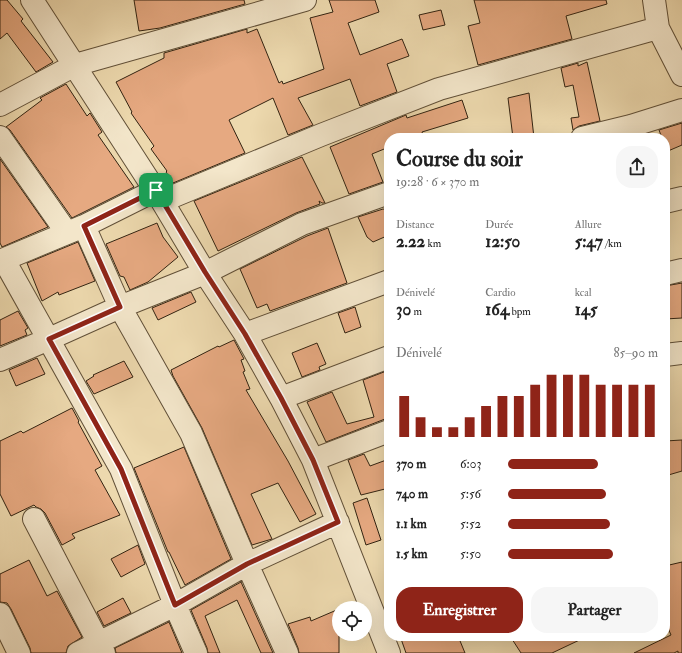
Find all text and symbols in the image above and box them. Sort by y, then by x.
text: Course du soir [396,145,523,173]
button: share [616,146,658,188]
pin [139,173,173,207]
text: 19:28 · 6 × 370 m [396,174,479,190]
icon: arrive [145,179,167,201]
text: Distance [396,218,434,231]
text: Durée [485,218,513,231]
text: Allure [575,218,602,231]
text: 2.22 [396,231,425,252]
text: 12:50 [485,231,520,252]
text: 5:47 [575,231,603,252]
text: km [425,237,441,250]
text: /km [603,237,622,250]
text: Dénivelé [396,286,435,299]
text: Cardio [485,286,515,299]
text: kcal [575,286,592,299]
text: 30 [396,299,411,320]
text: 164 [485,299,509,320]
text: 145 [575,299,597,320]
text: m [411,305,422,318]
text: bpm [509,305,531,318]
text: Dénivelé [396,345,442,361]
text: 85–90 m [613,345,658,361]
text: 370 m [396,456,426,472]
text: 6:03 [460,456,481,472]
text: 740 m [396,486,428,502]
text: 5:56 [460,486,481,502]
text: 1.1 km [396,516,427,532]
text: 5:52 [460,516,481,532]
text: 1.5 km [396,546,428,562]
text: 5:50 [460,546,481,562]
button: Enregistrer [396,587,523,633]
button: Partager [531,587,658,633]
map controls [332,601,372,641]
button: locate [332,601,372,641]

